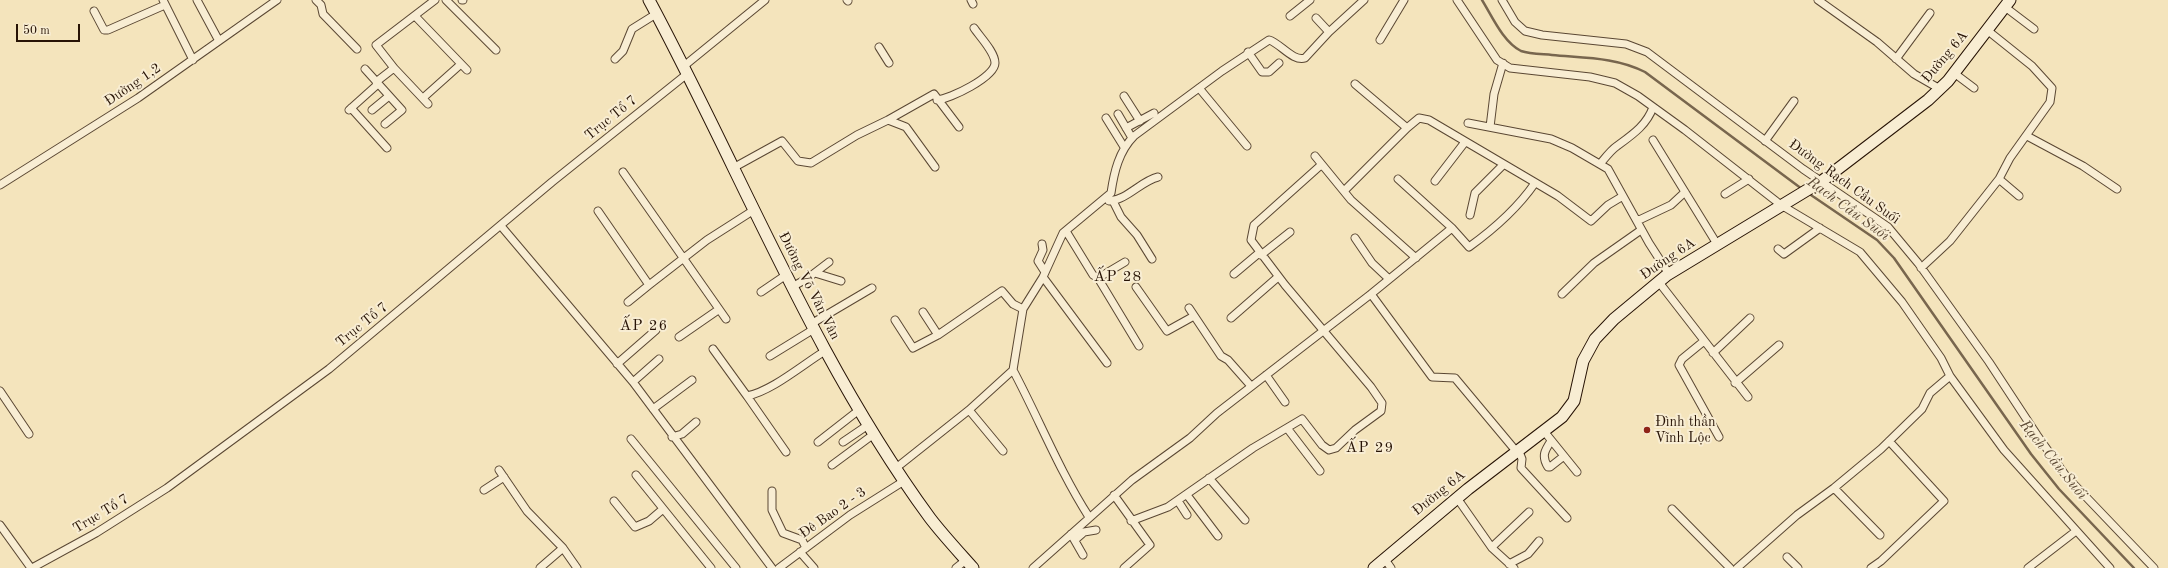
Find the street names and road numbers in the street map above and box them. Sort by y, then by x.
street label: Đường 6A [1918,27,1972,87]
street label: Đường 1,2 [102,60,164,110]
street label: Trục Tổ 7 [582,92,640,144]
street label: Đường Rạch Cầu Suối [1785,136,1903,228]
street label: Đường Võ Văn Vân [775,229,843,343]
street label: Đường 6A [1637,234,1699,284]
street label: Trục Tổ 7 [333,299,391,351]
street label: Đường 6A [1409,467,1469,519]
street label: Đê Bao 2 - 3 [796,484,870,542]
street label: Trục Tổ 7 [70,491,132,537]

